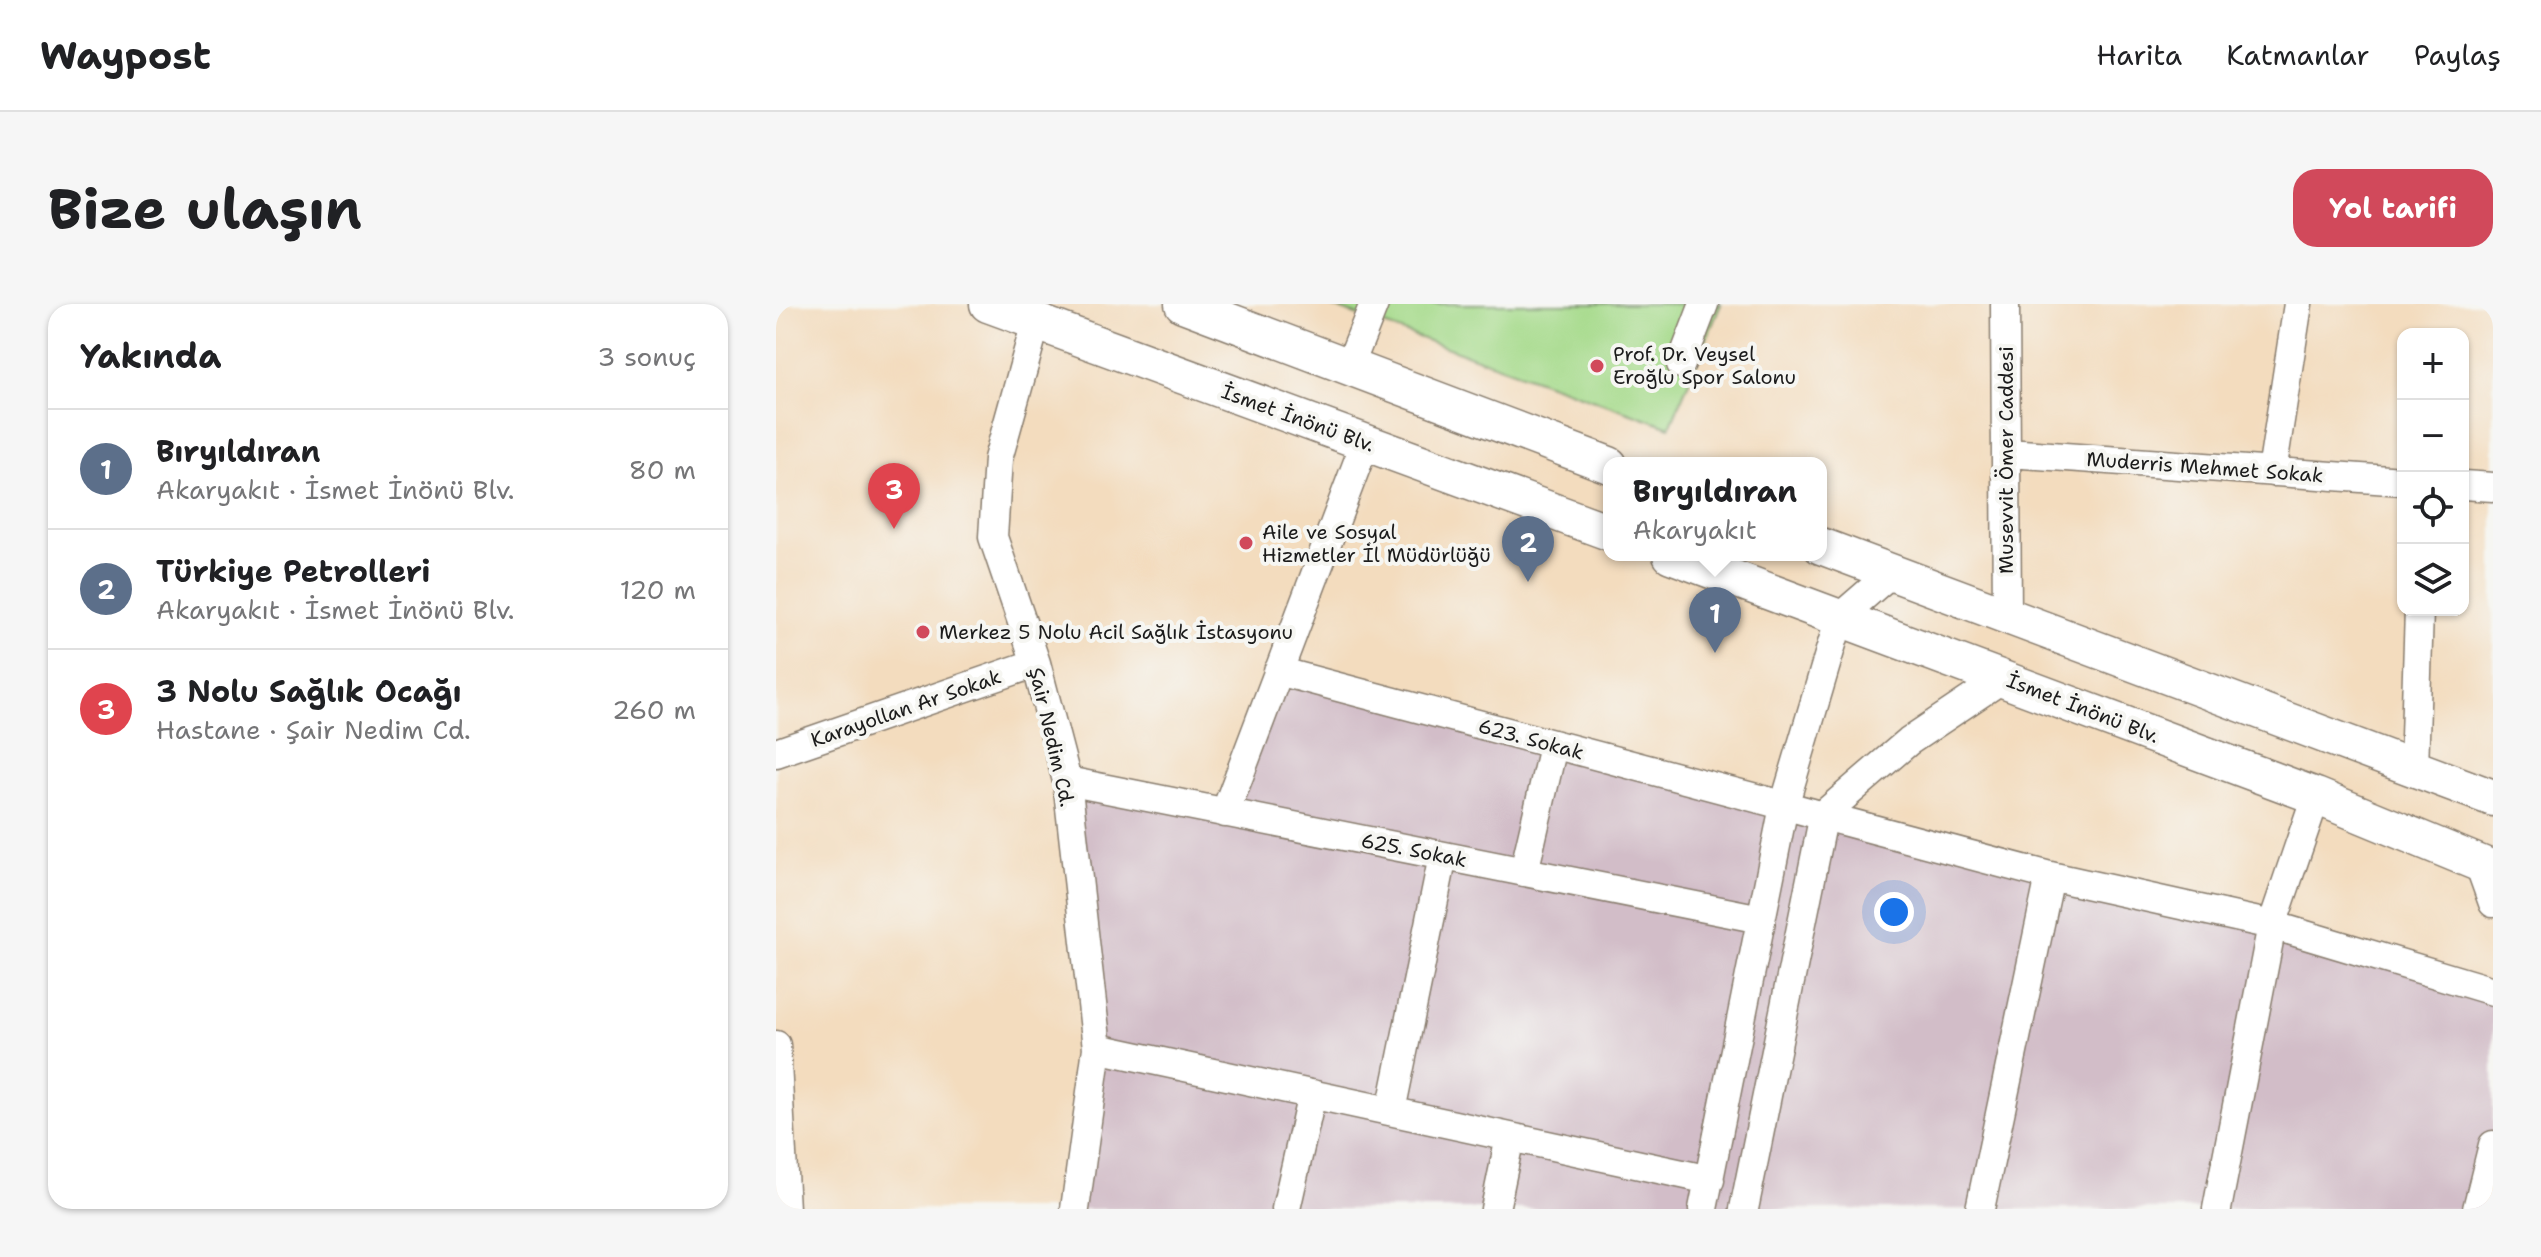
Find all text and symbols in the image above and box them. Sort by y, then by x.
text: Waypost [40,30,211,81]
text: Harita [2096,36,2182,74]
text: Katmanlar [2226,36,2370,74]
text: Paylaş [2414,36,2501,74]
button: Yol tarifi [2293,169,2493,247]
text: Bize ulaşın [48,171,362,246]
map controls [2397,328,2469,616]
button: + [2397,328,2469,400]
text: Yakında [80,333,222,379]
text: 3 sonuç [597,339,696,374]
place label: Prof. Dr. Veysel Eroğlu Spor Salonu [1613,341,1796,390]
street label: Musevvit Ömer Caddesi [1993,346,2019,574]
marker: Prof. Dr. Veysel Eroğlu Spor Salonu [1588,357,1606,375]
street label: İsmet İnönü Blv. [1218,378,1378,458]
button: − [2397,400,2469,472]
text: Bıryıldıran [156,431,321,472]
street label: Muderris Mehmet Sokak [2086,446,2324,488]
text: 1 [100,452,112,487]
text: 80 m [629,452,696,487]
popup [1603,457,1827,561]
pin: 3 [868,463,920,529]
text: Bıryıldıran [1633,471,1797,512]
text: Akaryakıt · İsmet İnönü Blv. [156,472,515,507]
button: locate [2397,472,2469,544]
text: Akaryakıt [1633,512,1757,547]
pin: 2 [1502,516,1554,582]
place label: Aile ve Sosyal Hizmetler İl Müdürlüğü [1262,519,1491,568]
marker: Aile ve Sosyal Hizmetler İl Müdürlüğü [1237,534,1255,552]
button: layers [2397,544,2469,616]
text: Türkiye Petrolleri [156,551,431,592]
text: 2 [97,572,115,607]
text: 120 m [620,572,696,607]
pin: 1 [1689,587,1741,653]
text: Akaryakıt · İsmet İnönü Blv. [156,592,515,627]
place label: Merkez 5 Nolu Acil Sağlık İstasyonu [939,619,1293,645]
marker: Merkez 5 Nolu Acil Sağlık İstasyonu [914,623,932,641]
street label: Karayollan Ar Sokak [807,663,1005,753]
street label: Şair Nedim Cd. [1023,665,1081,809]
street label: İsmet İnönü Blv. [2003,667,2163,749]
text: 3 Nolu Sağlık Ocağı [156,671,462,712]
text: 3 [97,692,115,727]
text: 260 m [612,692,696,727]
text: Hastane · Şair Nedim Cd. [156,712,471,747]
street label: 623. Sokak [1475,712,1587,766]
street label: 625. Sokak [1359,827,1469,873]
your location [1874,892,1914,932]

